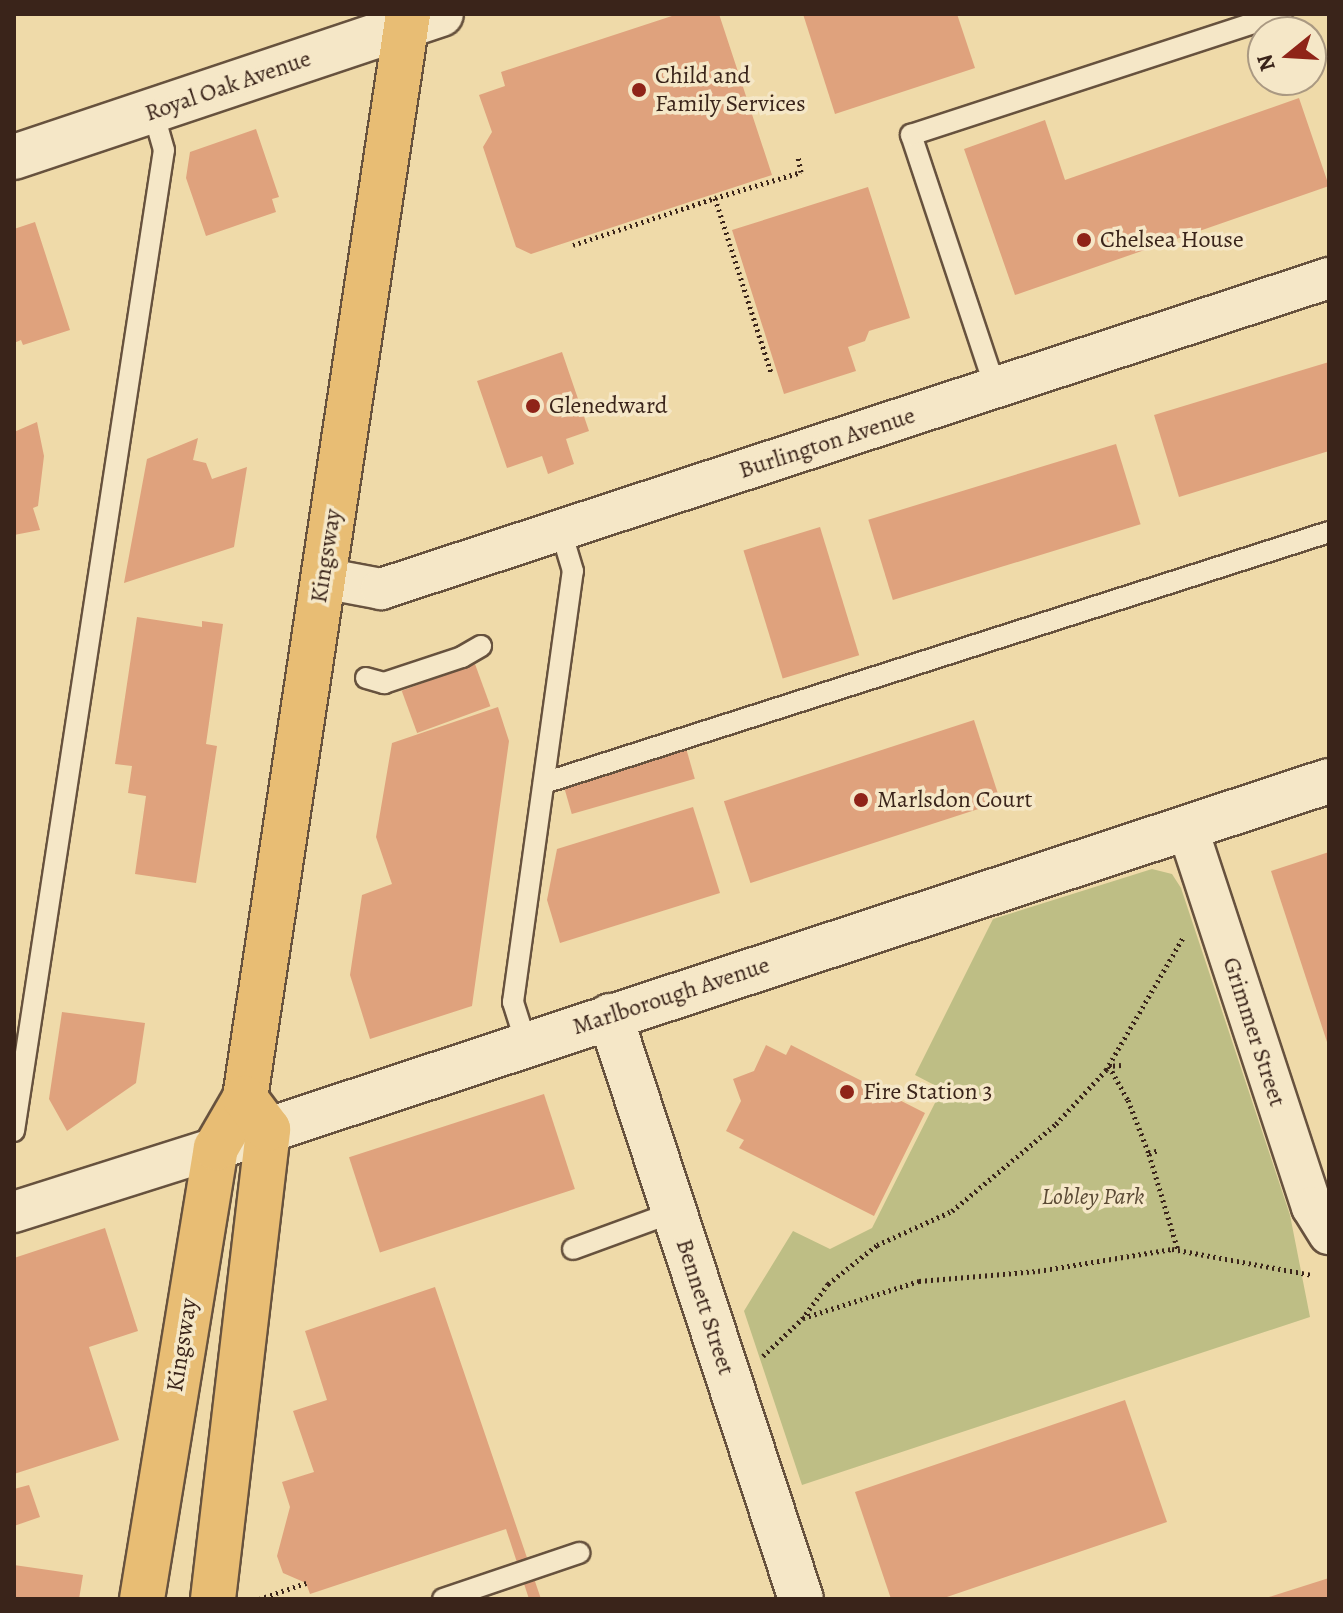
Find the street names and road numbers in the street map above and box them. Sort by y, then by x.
street label: Royal Oak Avenue [141,44,315,128]
street label: Burlington Avenue [735,401,919,485]
street label: Kingsway [304,507,348,605]
street label: Marlborough Avenue [569,951,773,1041]
street label: Grimmer Street [1216,954,1292,1110]
street label: Bennett Street [669,1235,741,1379]
street label: Kingsway [160,1296,204,1394]

